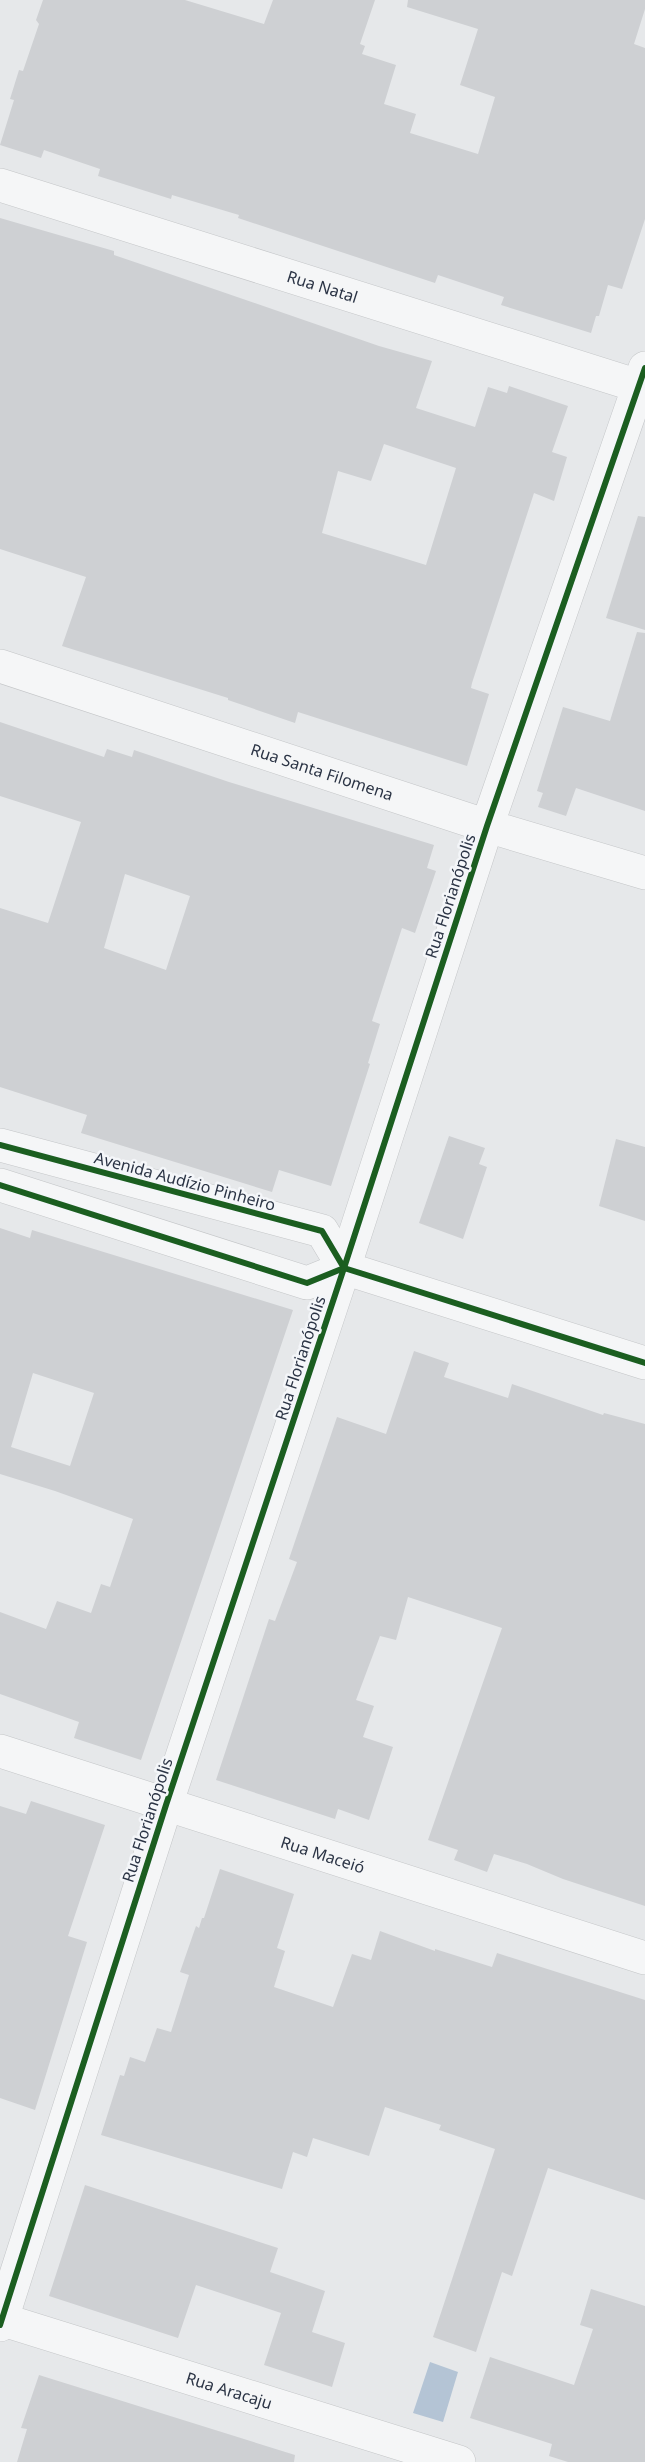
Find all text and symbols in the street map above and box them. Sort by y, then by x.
street label: Rua Natal [284,265,361,308]
street label: Rua Santa Filomena [248,738,396,805]
street label: Rua Florianópolis [419,831,481,961]
street label: Avenida Audízio Pinheiro [92,1146,278,1216]
street label: Rua Florianópolis [269,1293,331,1423]
street label: Rua Florianópolis [116,1755,178,1885]
street label: Rua Maceió [278,1831,368,1878]
street label: Rua Aracaju [183,2367,275,2414]

